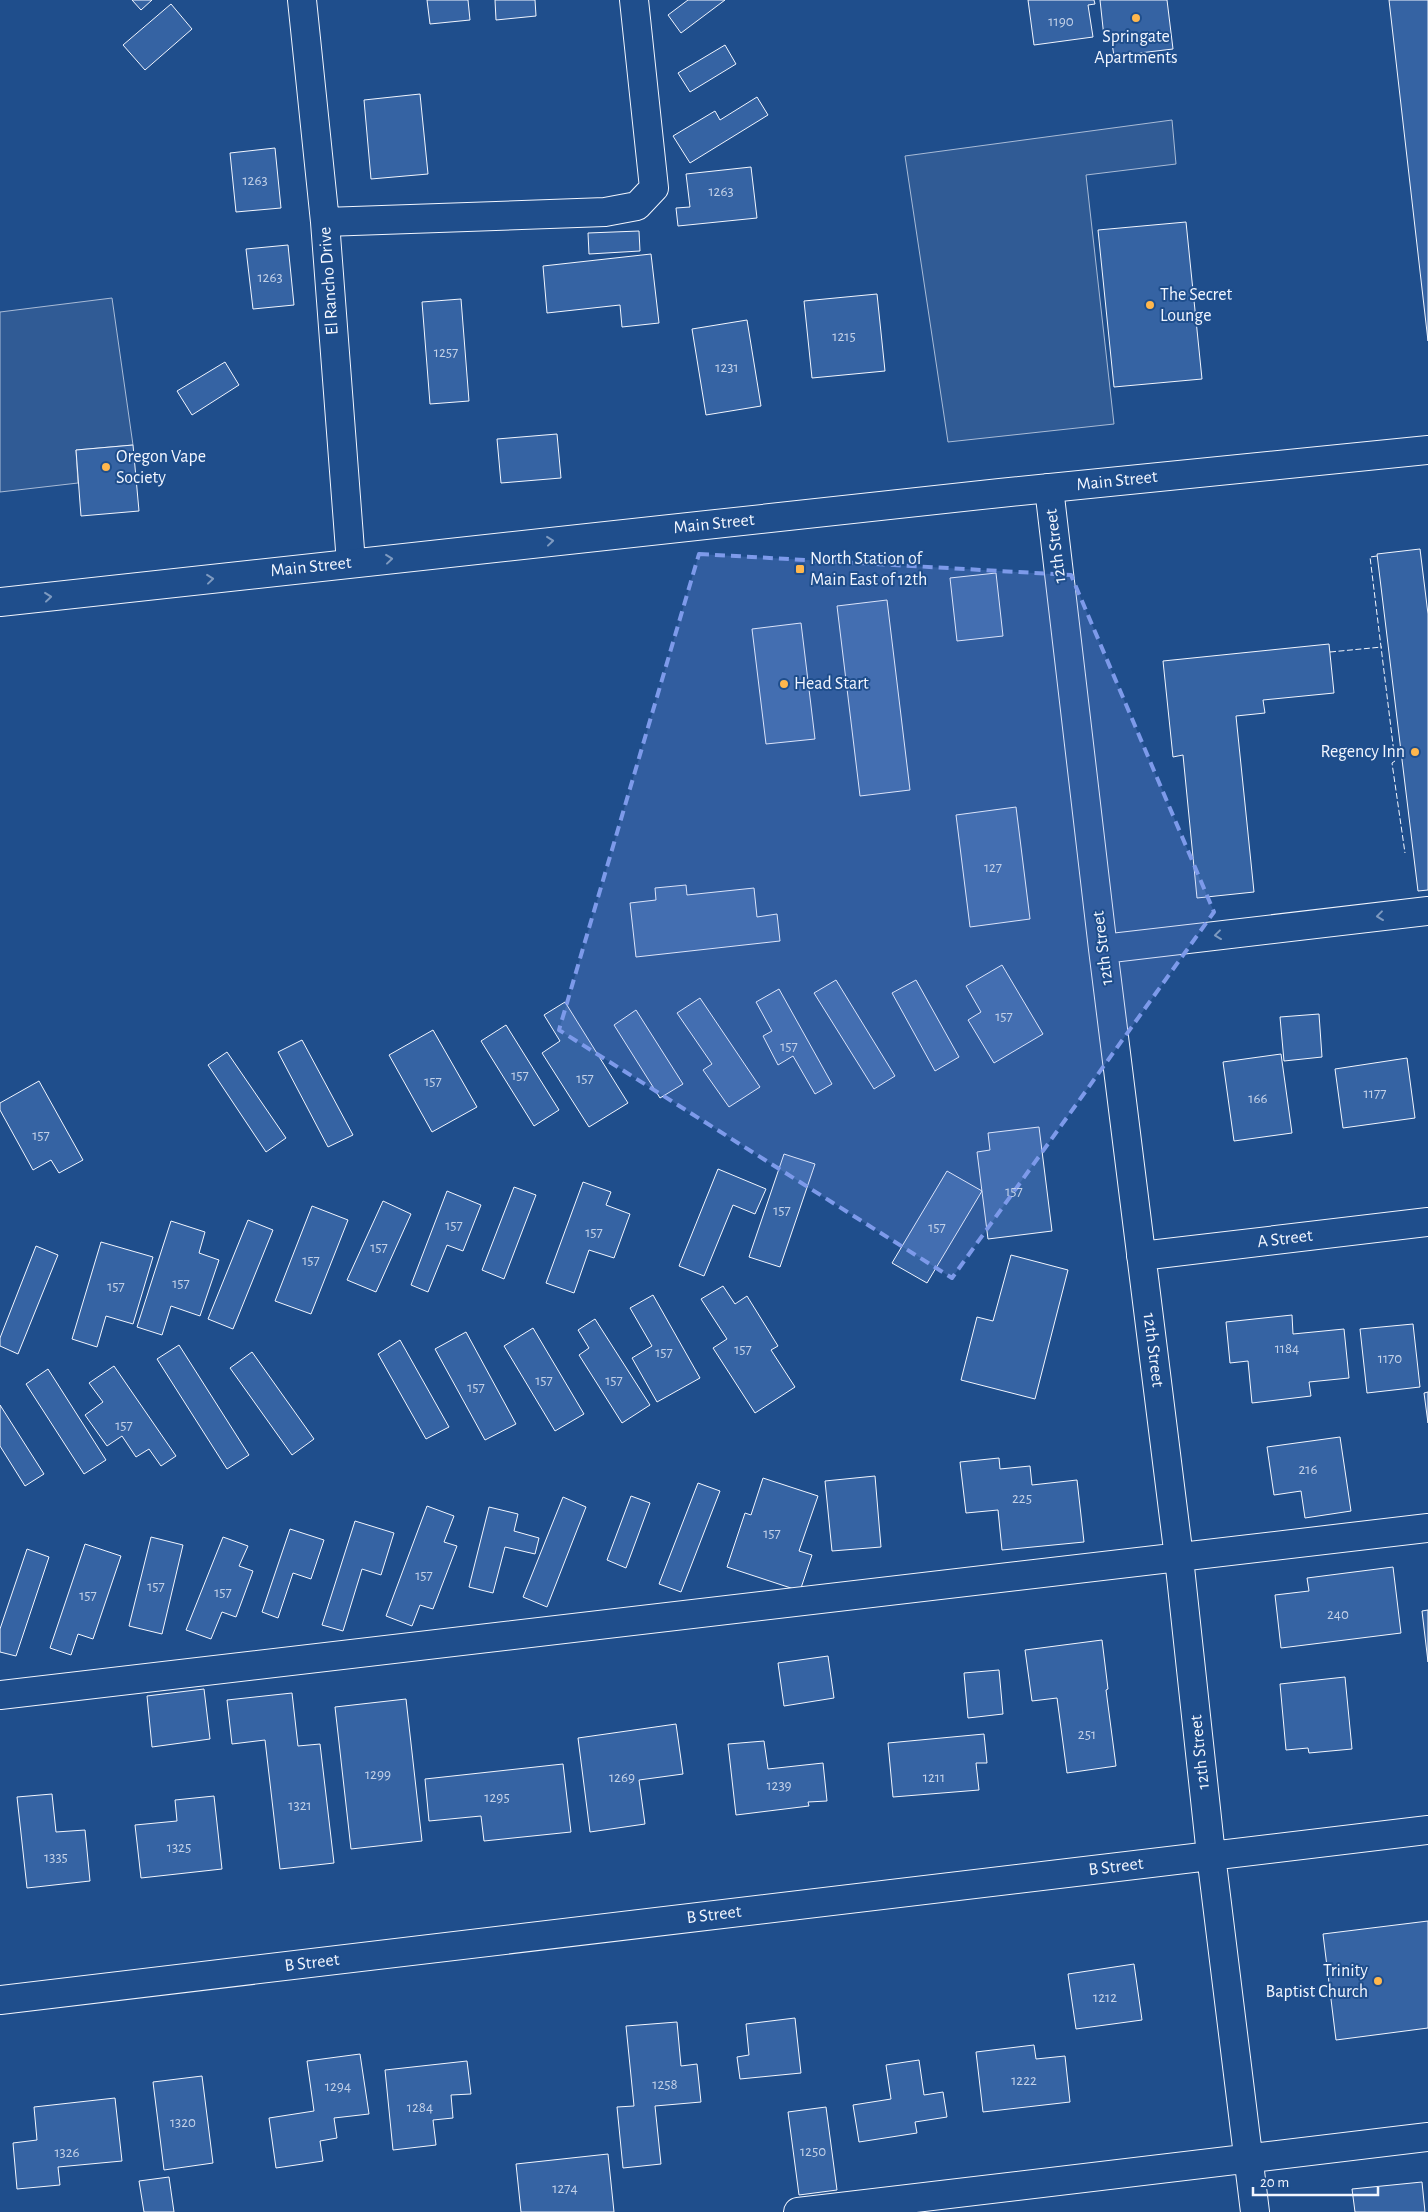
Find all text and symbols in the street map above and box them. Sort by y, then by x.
marker: Springate Apartments [1130,12,1142,24]
house number: 1190 [1048,14,1074,29]
place label: Springate Apartments [1094,28,1178,67]
house number: 1263 [242,173,268,188]
house number: 1263 [708,184,734,199]
street label: El Rancho Drive [316,226,342,336]
house number: 1263 [257,270,283,285]
place label: The Secret Lounge [1160,286,1233,325]
marker: The Secret Lounge [1144,299,1156,311]
house number: 1215 [832,329,856,344]
house number: 1257 [434,345,458,360]
house number: 1231 [715,360,739,375]
place label: Oregon Vape Society [116,448,206,487]
marker: Oregon Vape Society [100,461,112,473]
street label: Main Street [1076,468,1159,494]
street label: 12th Street [1042,508,1069,584]
street label: Main Street [673,511,756,537]
one-way arrow [547,536,555,547]
place label: North Station of Main East of 12th [810,550,927,589]
street label: Main Street [270,554,353,580]
one-way arrow [385,554,393,565]
marker: North Station of Main East of 12th [794,563,806,575]
one-way arrow [206,574,214,585]
one-way arrow [45,592,53,603]
place label: Head Start [794,675,869,693]
marker: Head Start [778,678,790,690]
place label: Regency Inn [1321,743,1405,761]
marker: Regency Inn [1409,746,1421,758]
house number: 127 [984,860,1002,875]
street label: 12th Street [1089,910,1116,986]
one-way arrow [1375,910,1383,921]
one-way arrow [1214,929,1222,940]
house number: 157 [995,1009,1013,1024]
house number: 157 [780,1039,798,1054]
house number: 157 [511,1068,529,1083]
house number: 157 [576,1071,594,1086]
house number: 157 [424,1074,442,1089]
house number: 1177 [1364,1086,1386,1101]
house number: 166 [1248,1091,1268,1106]
house number: 157 [32,1128,50,1143]
house number: 157 [1005,1184,1023,1199]
house number: 157 [773,1203,791,1218]
house number: 157 [445,1218,463,1233]
house number: 157 [928,1220,946,1235]
house number: 157 [585,1225,603,1240]
street label: A Street [1256,1227,1314,1251]
house number: 157 [370,1240,388,1255]
house number: 157 [302,1253,320,1268]
house number: 157 [172,1276,190,1291]
house number: 157 [107,1279,125,1294]
street label: 12th Street [1140,1312,1167,1388]
house number: 1184 [1275,1341,1299,1356]
house number: 157 [734,1342,752,1357]
house number: 157 [655,1345,673,1360]
house number: 1170 [1378,1351,1402,1366]
house number: 157 [535,1373,553,1388]
house number: 157 [605,1373,623,1388]
house number: 157 [467,1380,485,1395]
house number: 157 [115,1418,133,1433]
house number: 216 [1298,1462,1318,1477]
house number: 225 [1012,1491,1032,1506]
house number: 157 [763,1526,781,1541]
house number: 157 [415,1568,433,1583]
house number: 157 [147,1579,165,1594]
house number: 157 [214,1585,232,1600]
house number: 157 [79,1588,97,1603]
house number: 240 [1327,1607,1349,1622]
street label: 12th Street [1187,1714,1213,1790]
house number: 251 [1078,1727,1096,1742]
house number: 1299 [365,1767,391,1782]
house number: 1269 [609,1770,635,1785]
house number: 1211 [923,1770,945,1785]
house number: 1239 [766,1778,792,1793]
house number: 1295 [484,1790,510,1805]
house number: 1321 [288,1798,312,1813]
house number: 1325 [167,1840,191,1855]
house number: 1335 [44,1850,68,1865]
street label: B Street [1088,1855,1145,1879]
street label: B Street [686,1903,743,1927]
street label: B Street [284,1951,341,1975]
place label: Trinity Baptist Church [1266,1962,1368,2001]
marker: Trinity Baptist Church [1372,1975,1384,1987]
house number: 1212 [1093,1990,1117,2005]
house number: 1222 [1011,2073,1037,2088]
house number: 1258 [652,2077,678,2092]
house number: 1294 [325,2079,351,2094]
house number: 1284 [407,2100,433,2115]
house number: 1320 [170,2115,196,2130]
house number: 1250 [800,2144,826,2159]
house number: 1326 [54,2145,80,2160]
scale bar [1253,2164,1378,2196]
text: 20 m [1260,2175,1289,2190]
house number: 1274 [552,2181,578,2196]

